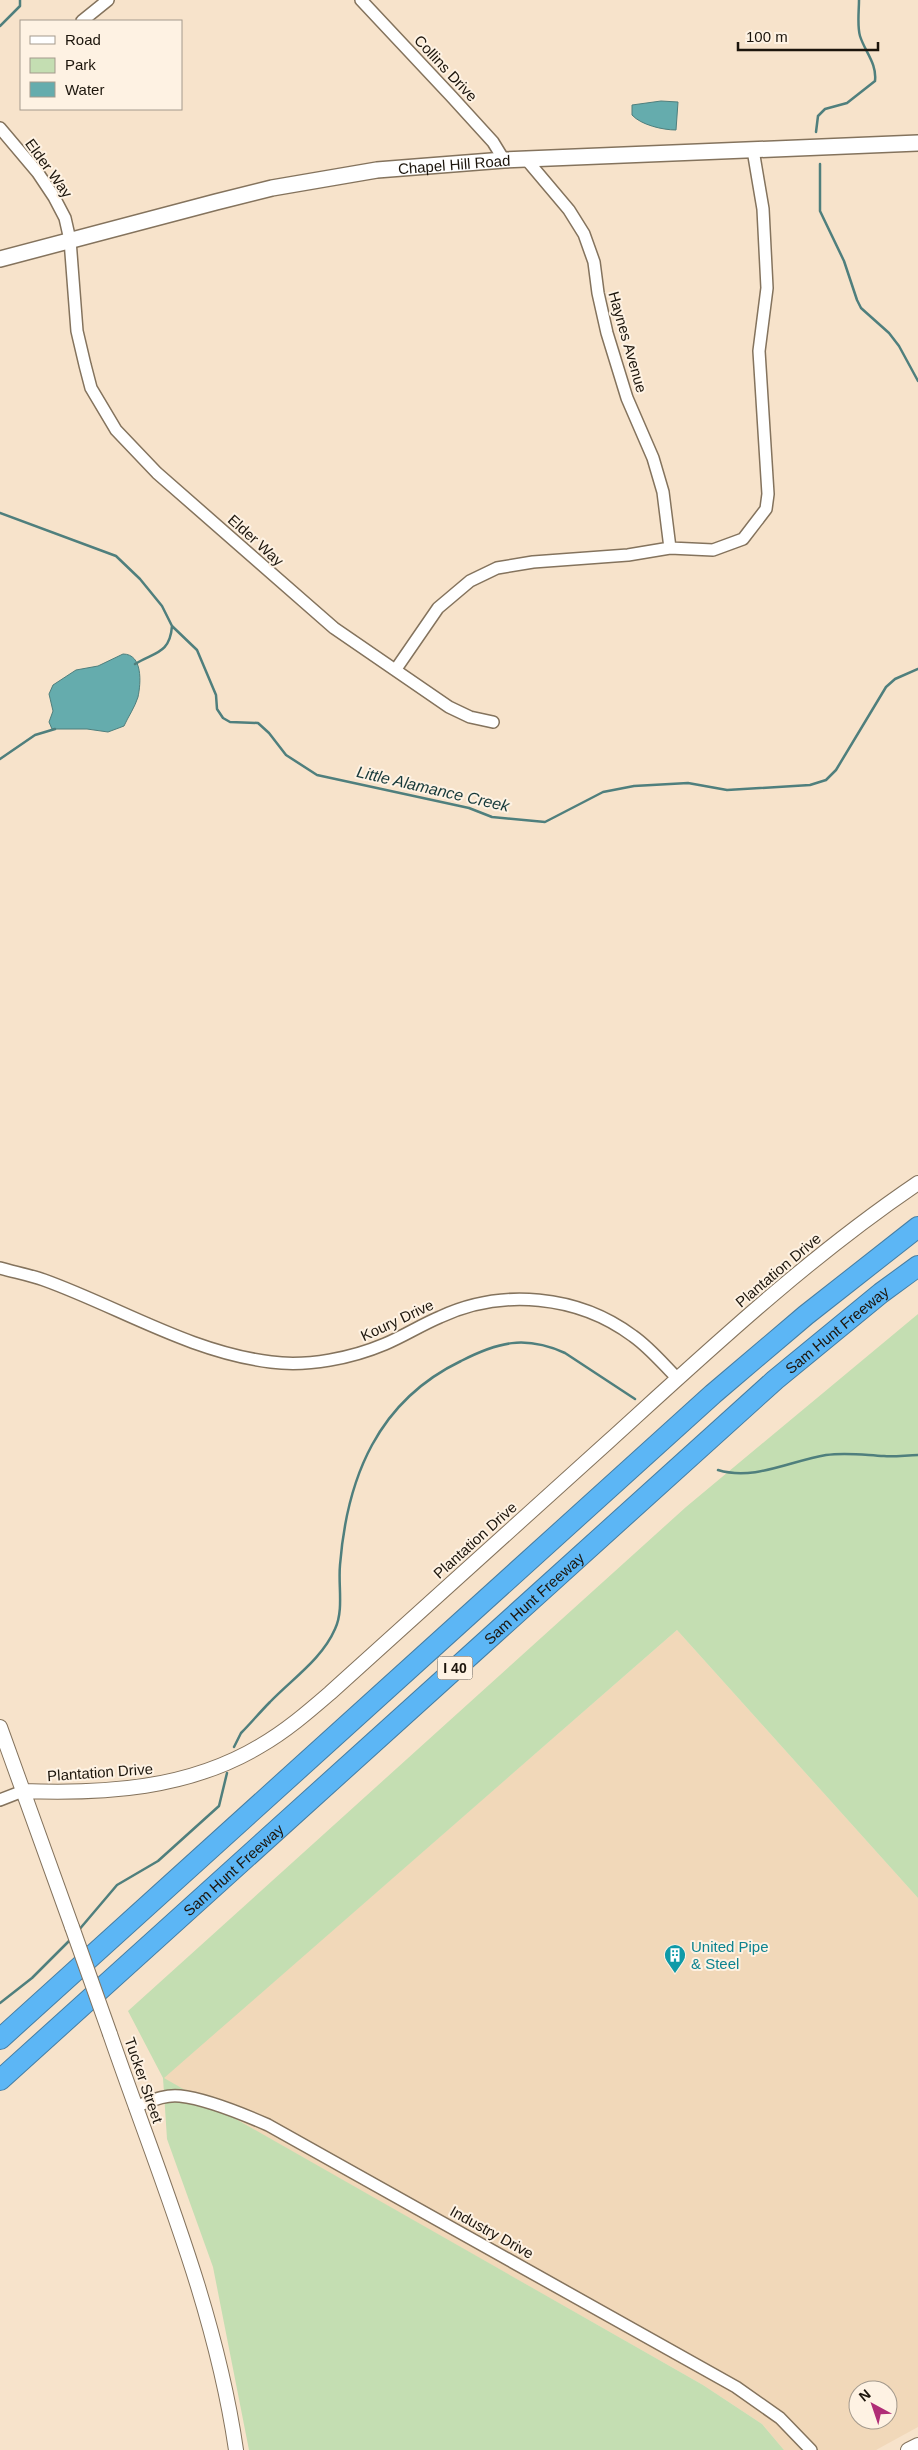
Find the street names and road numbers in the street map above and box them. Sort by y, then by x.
street label: Collins Drive [411,31,481,105]
street label: Elder Way [22,135,76,201]
street label: Chapel Hill Road [397,151,511,177]
street label: Haynes Avenue [605,289,651,395]
street label: Elder Way [225,511,288,570]
street label: Plantation Drive [732,1229,824,1311]
street label: Sam Hunt Freeway [782,1282,892,1377]
street label: Koury Drive [358,1296,436,1344]
street label: Plantation Drive [430,1498,520,1582]
street label: Sam Hunt Freeway [480,1548,587,1647]
road number: I 40 [438,1656,472,1680]
street label: Plantation Drive [47,1760,153,1784]
street label: Sam Hunt Freeway [180,1820,287,1919]
street label: Tucker Street [121,2035,167,2126]
street label: Industry Drive [447,2202,537,2262]

